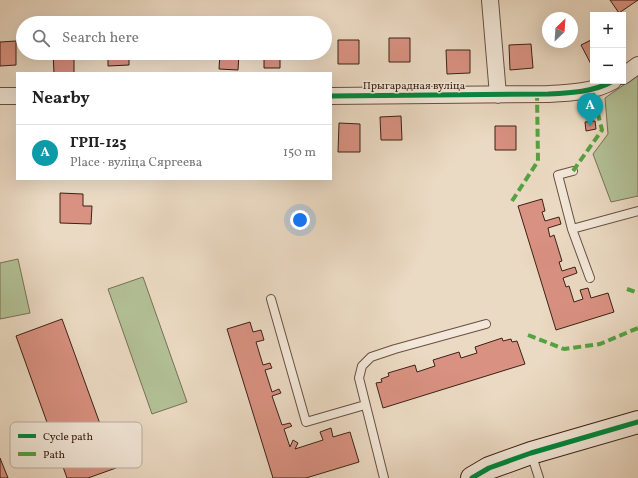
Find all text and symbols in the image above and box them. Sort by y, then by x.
north arrow [542,12,578,48]
map controls [590,12,626,84]
button: + [590,12,626,48]
search box [16,16,332,60]
icon: search [30,27,52,49]
text: Search here [62,28,139,49]
button: − [590,48,626,84]
street label: Прыгарадная вуліца [363,79,466,94]
text: Nearby [32,87,90,110]
pin: A [577,93,603,126]
text: ГРП-125 [70,133,126,154]
text: A [40,144,50,162]
text: 150 m [283,144,316,162]
text: Place · вуліца Сяргеева [70,154,202,172]
your location [290,210,310,230]
legend [10,422,142,468]
text: Cycle path [43,430,93,445]
text: Path [43,448,66,463]

